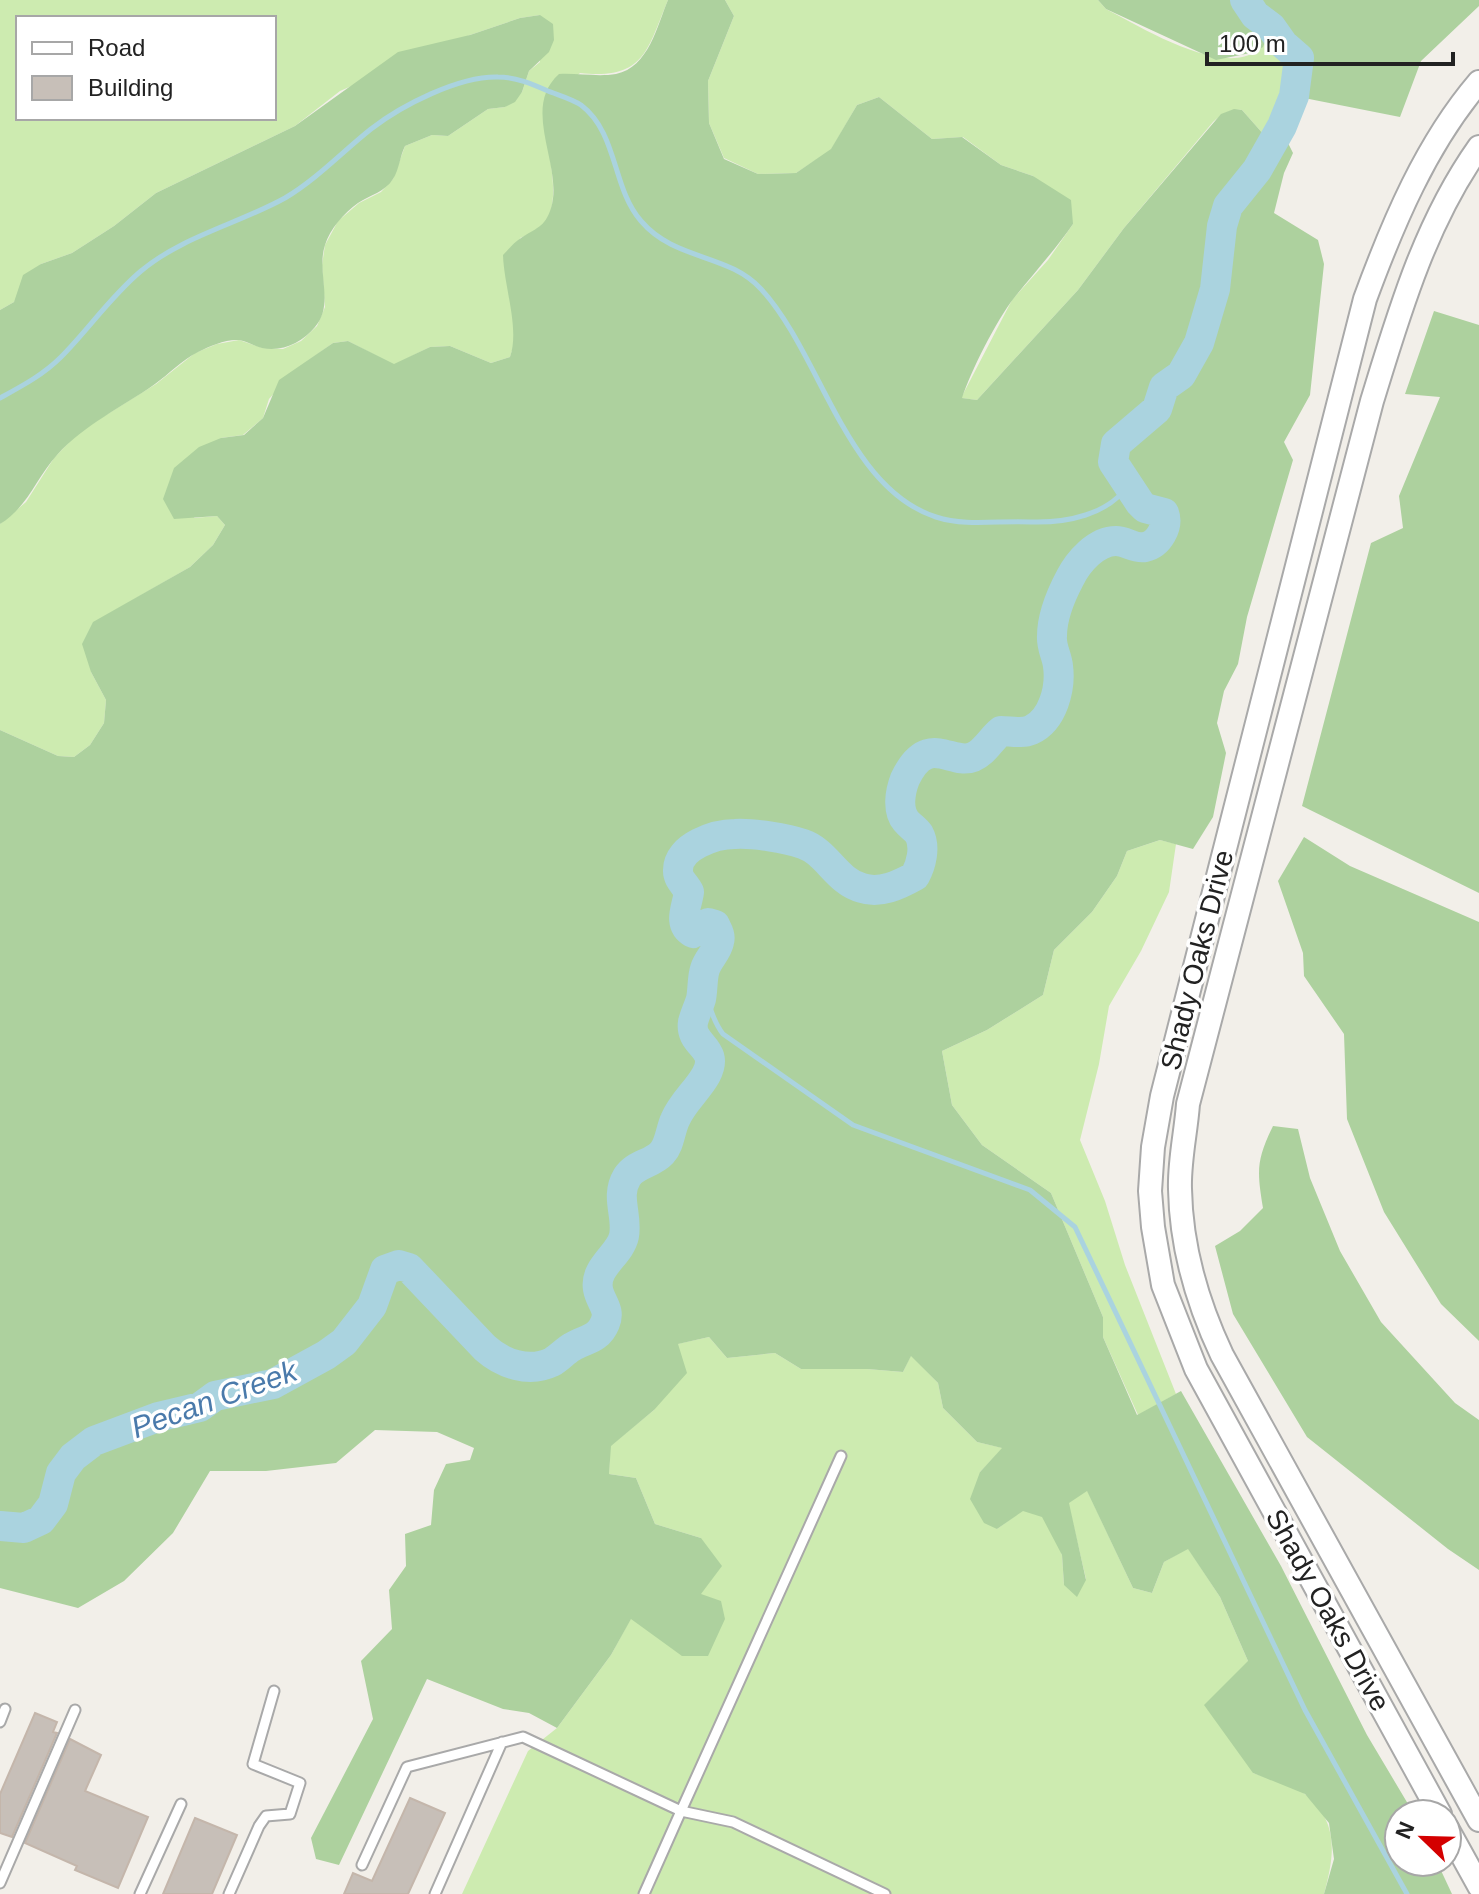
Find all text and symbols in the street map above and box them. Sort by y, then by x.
legend [16,16,276,120]
scale bar [1207,16,1453,66]
text: 100 m [1219,30,1286,57]
text: Road [88,34,145,61]
text: Building [88,74,173,101]
street label: Shady Oaks Drive [1155,847,1239,1073]
water label: Pecan Creek [127,1353,303,1444]
street label: Shady Oaks Drive [1260,1504,1396,1716]
north arrow [1383,1798,1463,1878]
text: N [1390,1818,1420,1843]

